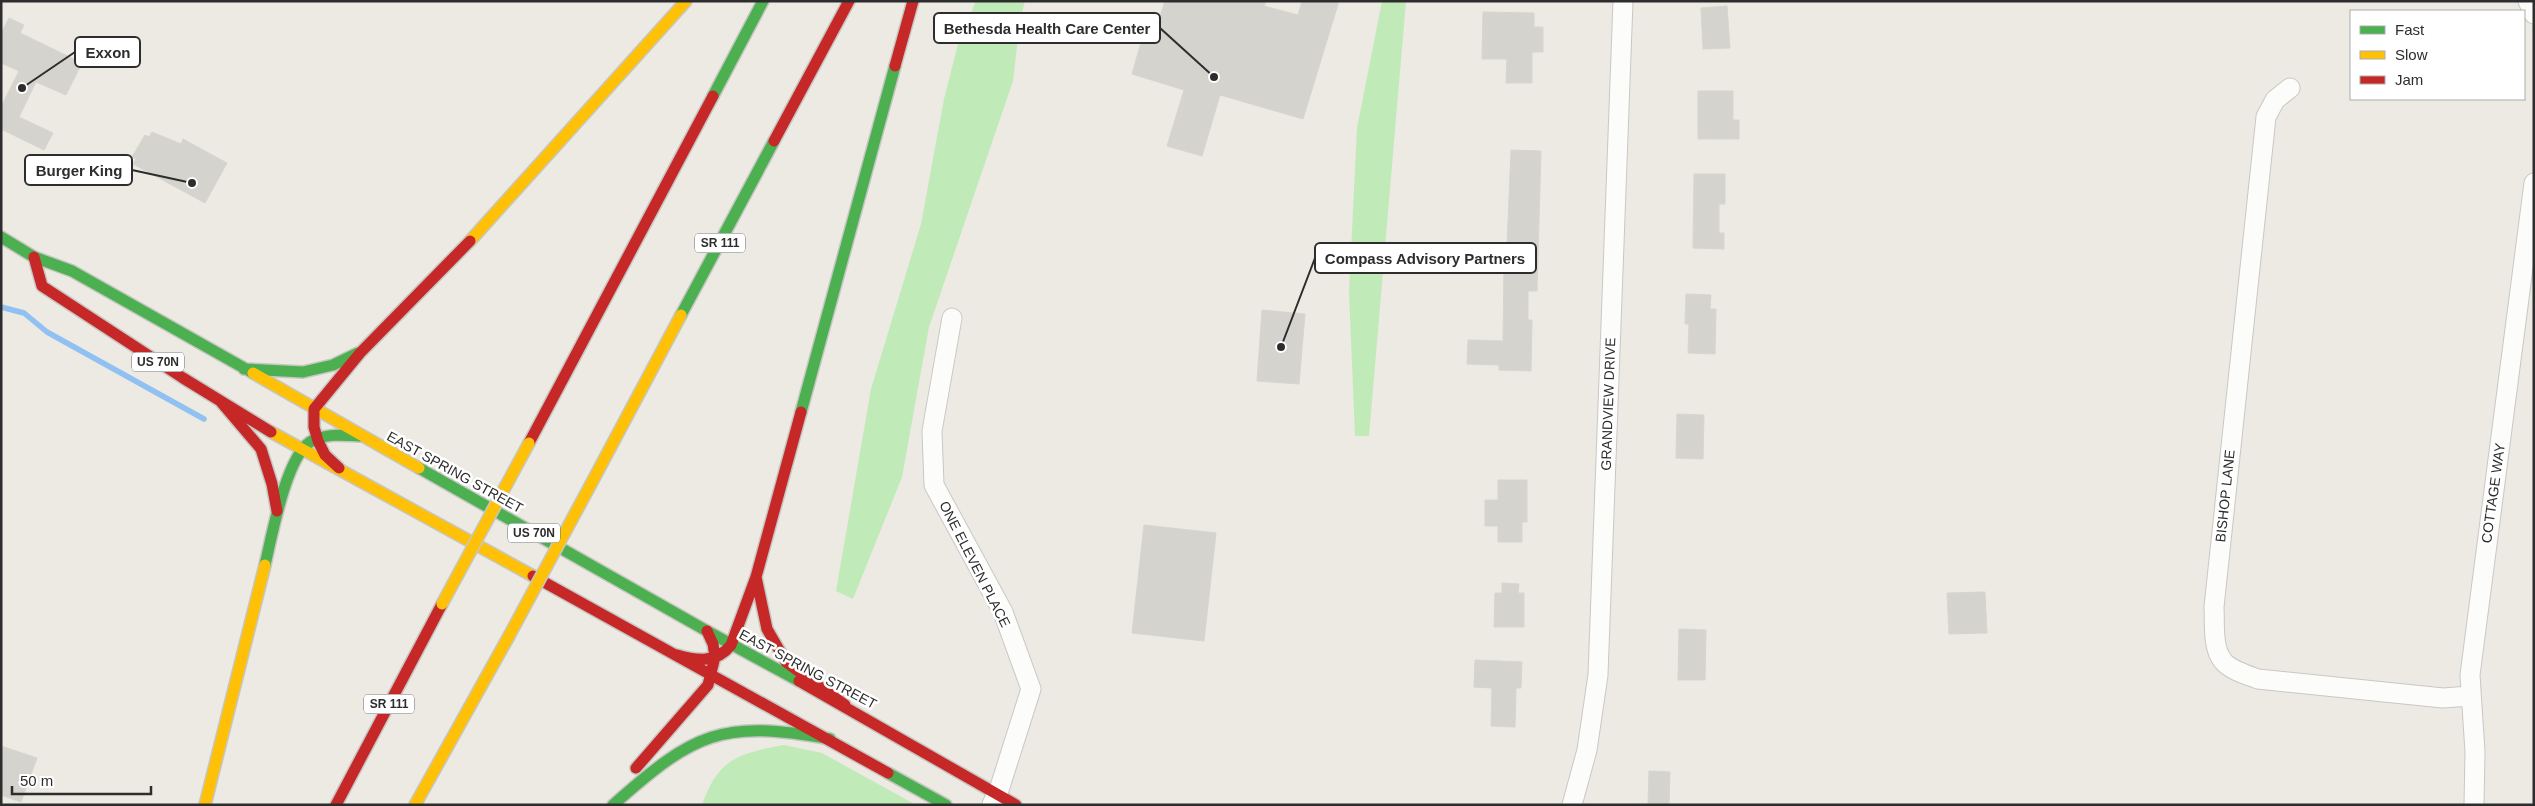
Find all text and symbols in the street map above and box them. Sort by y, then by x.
legend [2350,10,2525,100]
callout: Bethesda Health Care Center [934,13,1160,43]
text: Bethesda Health Care Center [944,20,1151,37]
text: Fast [2395,21,2425,38]
callout: Exxon [75,37,140,67]
text: Exxon [85,44,131,61]
text: Slow [2395,46,2428,63]
text: Jam [2395,71,2423,88]
callout: Burger King [25,155,132,185]
text: Burger King [36,162,122,179]
road number: SR 111 [695,234,745,252]
callout: Compass Advisory Partners [1315,243,1536,273]
text: Compass Advisory Partners [1325,250,1525,267]
street label: GRANDVIEW DRIVE [1598,337,1618,471]
road number: US 70N [132,352,184,372]
street label: EAST SPRING STREET [384,428,526,516]
street label: COTTAGE WAY [2478,441,2508,544]
street label: BISHOP LANE [2212,449,2238,543]
street label: ONE ELEVEN PLACE [936,498,1014,630]
road number: US 70N [508,524,560,542]
street label: EAST SPRING STREET [737,626,880,712]
road number: SR 111 [364,694,414,714]
scale bar [12,764,151,796]
text: 50 m [20,772,53,789]

